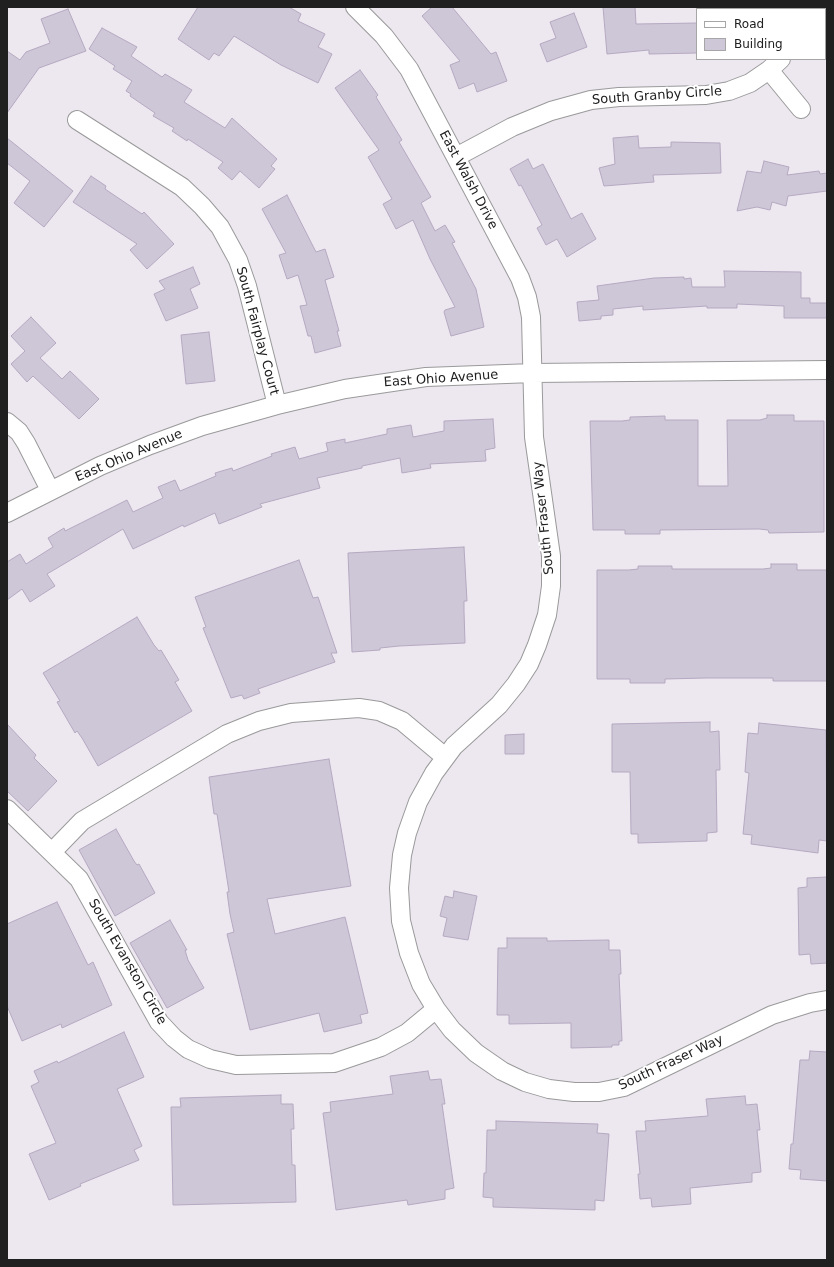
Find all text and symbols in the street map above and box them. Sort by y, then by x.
legend [696,8,826,60]
text: Road [734,17,764,31]
text: Building [734,37,783,51]
street label: South Granby Circle [592,84,722,108]
street label: East Walsh Drive [435,128,501,232]
street label: South Fairplay Court [232,265,282,397]
street label: East Ohio Avenue [383,367,499,391]
street label: East Ohio Avenue [73,426,185,486]
street label: South Fraser Way [530,461,558,575]
street label: South Evanston Circle [85,896,169,1028]
street label: South Fraser Way [616,1032,726,1094]

